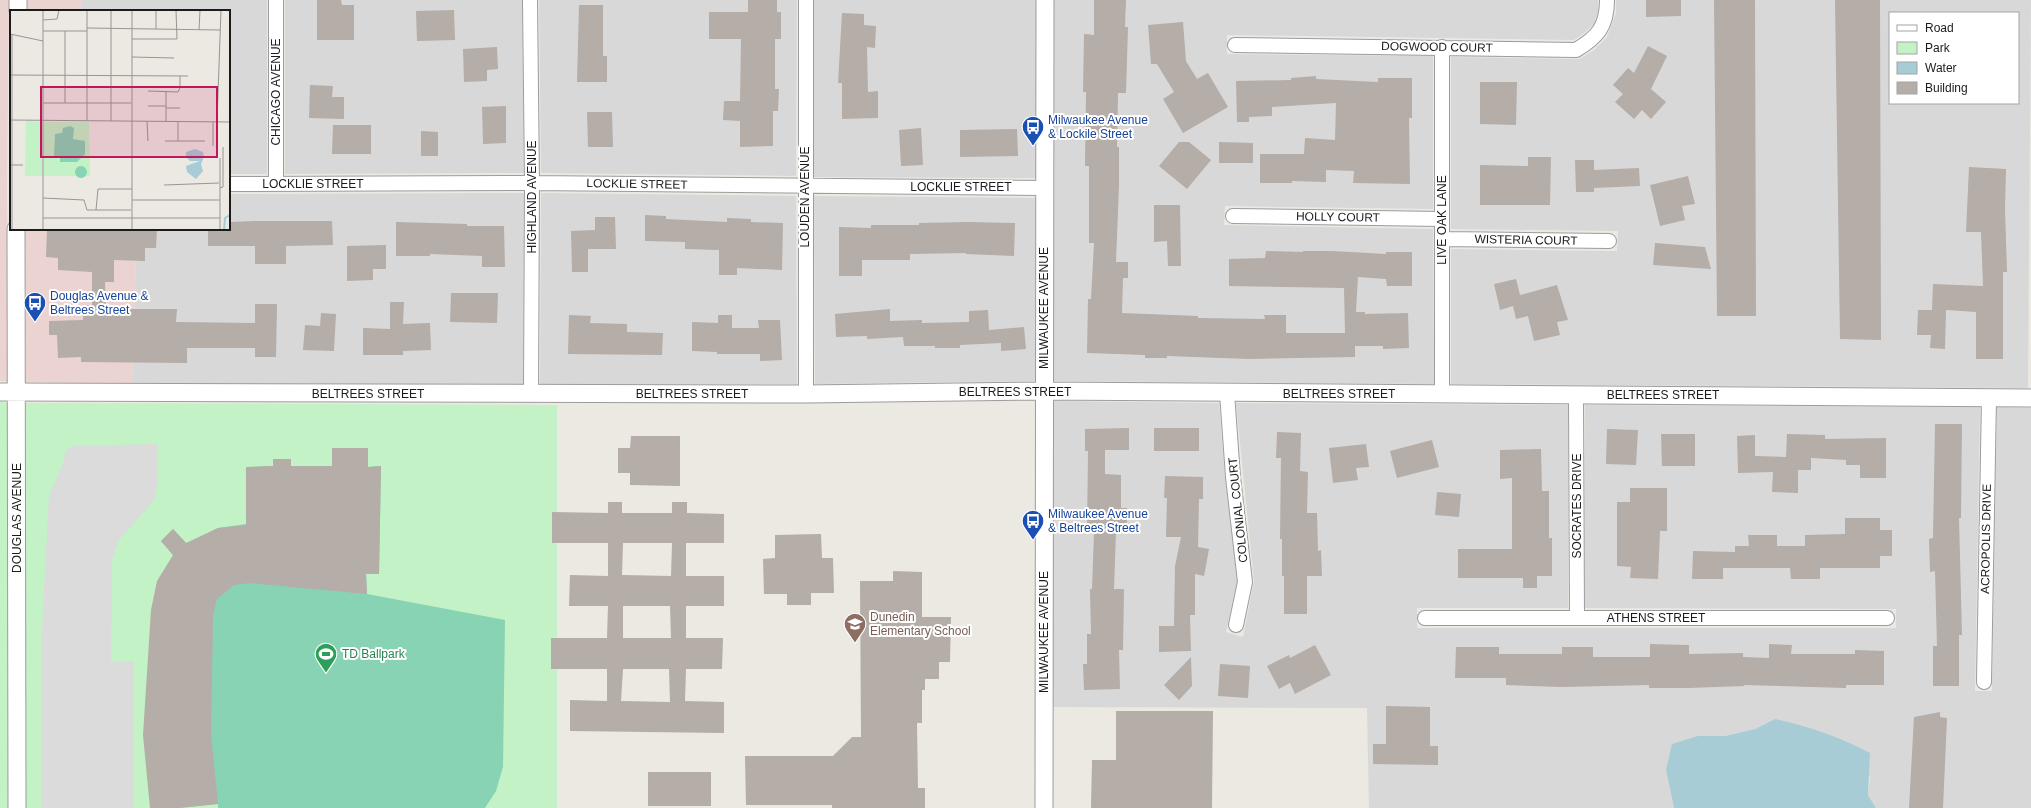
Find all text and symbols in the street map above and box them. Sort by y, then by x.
inset map [10,10,230,230]
legend [1889,12,2019,104]
text: Road [1925,21,1954,35]
street label: CHICAGO AVENUE [269,38,283,146]
street label: DOGWOOD COURT [1381,39,1494,55]
text: Park [1925,41,1951,55]
text: Water [1925,61,1957,75]
text: Building [1925,81,1968,95]
place label: Milwaukee Avenue & Lockile Street [1048,113,1148,141]
bus stop icon: Milwaukee Avenue & Lockile Street [1020,114,1046,147]
street label: HIGHLAND AVENUE [525,140,539,254]
street label: LOUDEN AVENUE [798,146,812,248]
street label: LIVE OAK LANE [1435,175,1449,265]
street label: LOCKLIE STREET [586,176,688,192]
street label: LOCKLIE STREET [262,177,364,191]
street label: LOCKLIE STREET [910,180,1012,194]
street label: HOLLY COURT [1296,209,1381,225]
street label: WISTERIA COURT [1474,232,1578,248]
street label: MILWAUKEE AVENUE [1037,247,1051,369]
place label: Douglas Avenue & Beltrees Street [50,289,149,317]
bus stop icon: Douglas Avenue & Beltrees Street [22,290,48,323]
street label: BELTREES STREET [959,385,1072,399]
street label: BELTREES STREET [312,387,425,401]
street label: BELTREES STREET [636,387,749,401]
street label: BELTREES STREET [1283,387,1396,401]
street label: BELTREES STREET [1607,388,1720,402]
street label: SOCRATES DRIVE [1570,453,1584,559]
street label: COLONIAL COURT [1225,456,1251,563]
street label: DOUGLAS AVENUE [10,463,24,573]
street label: ACROPOLIS DRIVE [1978,484,1994,594]
place label: Milwaukee Avenue & Beltrees Street [1048,507,1148,535]
bus stop icon: Milwaukee Avenue & Beltrees Street [1020,508,1046,541]
street label: MILWAUKEE AVENUE [1037,571,1051,693]
place label: Dunedin Elementary School [870,610,971,638]
school or university icon: Dunedin Elementary School [842,611,868,644]
street label: ATHENS STREET [1607,611,1706,625]
sports icon: TD Ballpark [313,641,339,674]
place label: TD Ballpark [342,647,406,661]

